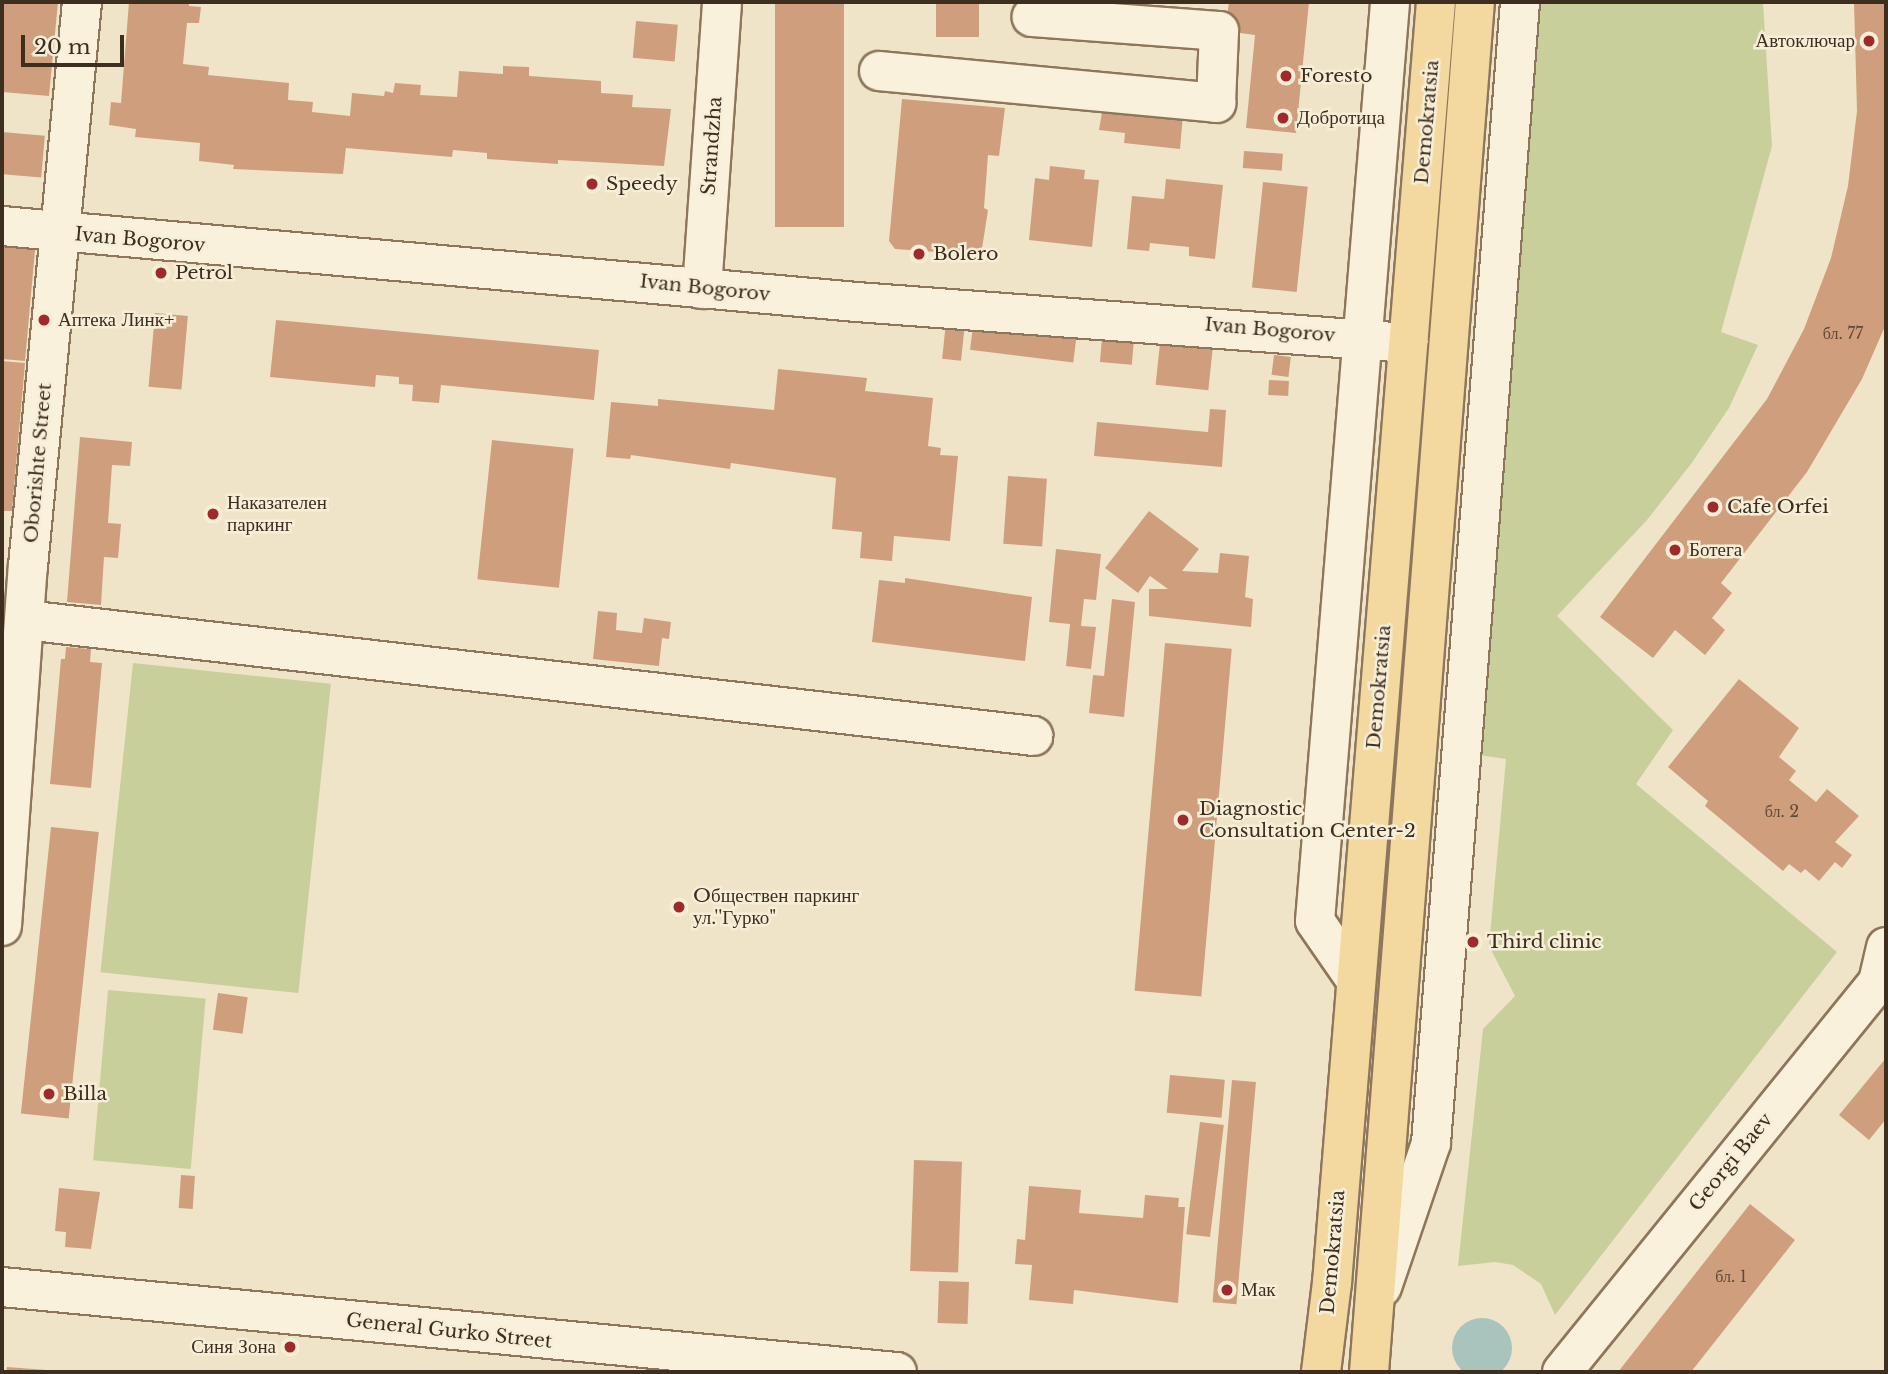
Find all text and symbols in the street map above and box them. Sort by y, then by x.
scale bar [24,21,128,65]
place label: Автоключар [1756,30,1855,52]
marker: Автоключар [1861,33,1877,49]
text: 20 m [34,34,91,60]
street label: Demokratsia [1410,59,1444,185]
place label: Foresto [1300,65,1372,87]
marker: Foresto [1278,68,1294,84]
street label: Strandzha [697,96,727,196]
place label: Добротица [1297,107,1385,129]
marker: Добротица [1275,110,1291,126]
place label: Speedy [606,173,678,195]
marker: Speedy [584,176,600,192]
street label: Ivan Bogorov [74,223,206,257]
place label: Bolero [933,243,998,265]
marker: Bolero [911,246,927,262]
place label: Petrol [175,262,233,284]
marker: Petrol [153,265,169,281]
street label: Ivan Bogorov [639,270,771,306]
place label: Аптека Линк+ [58,309,174,331]
marker: Аптека Линк+ [36,312,52,328]
street label: Ivan Bogorov [1204,313,1336,347]
house number: бл. 77 [1823,323,1863,343]
street label: Oborishte Street [20,382,56,544]
place label: Наказателен паркинг [227,492,327,536]
place label: Cafe Orfei [1727,496,1829,518]
marker: Cafe Orfei [1705,499,1721,515]
marker: Наказателен паркинг [205,506,221,522]
place label: Ботега [1689,539,1742,561]
marker: Ботега [1667,542,1683,558]
street label: Demokratsia [1362,624,1396,750]
place label: Diagnostic Consultation Center-2 [1199,798,1416,842]
house number: бл. 2 [1765,801,1799,821]
marker: Diagnostic Consultation Center-2 [1173,810,1193,830]
place label: Oбществен паркинг ул.''Гурко" [693,885,859,929]
marker: Oбществен паркинг ул.''Гурко" [671,899,687,915]
place label: Third clinic [1487,931,1602,953]
marker: Third clinic [1465,934,1481,950]
place label: Billa [63,1083,107,1105]
marker: Billa [41,1086,57,1102]
street label: Georgi Baev [1685,1108,1777,1216]
street label: Demokratsia [1316,1189,1350,1315]
house number: бл. 1 [1715,1266,1747,1286]
place label: Мак [1241,1279,1276,1301]
marker: Мак [1219,1282,1235,1298]
street label: General Gurko Street [345,1309,553,1353]
place label: Синя Зона [191,1336,276,1358]
marker: Синя Зона [282,1339,298,1355]

